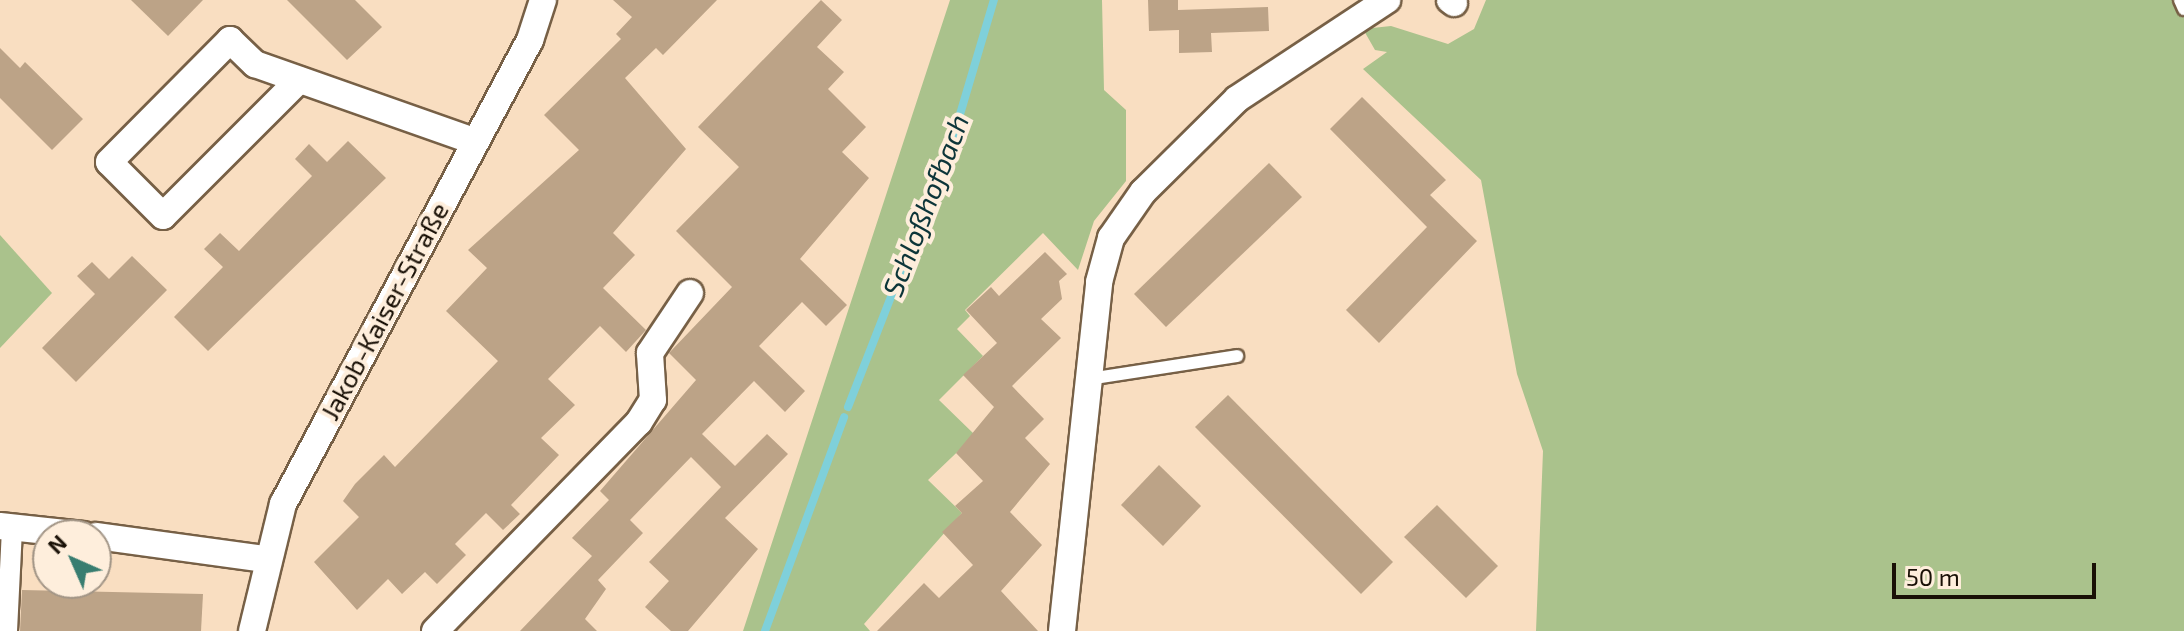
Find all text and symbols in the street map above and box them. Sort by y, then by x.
water label: Schloßhofbach [875,109,975,301]
street label: Jakob-Kaiser-Straße [314,197,454,425]
north arrow [32,519,112,599]
text: N [42,529,71,558]
scale bar [1896,547,2100,597]
text: 50 m [1906,562,1960,591]

